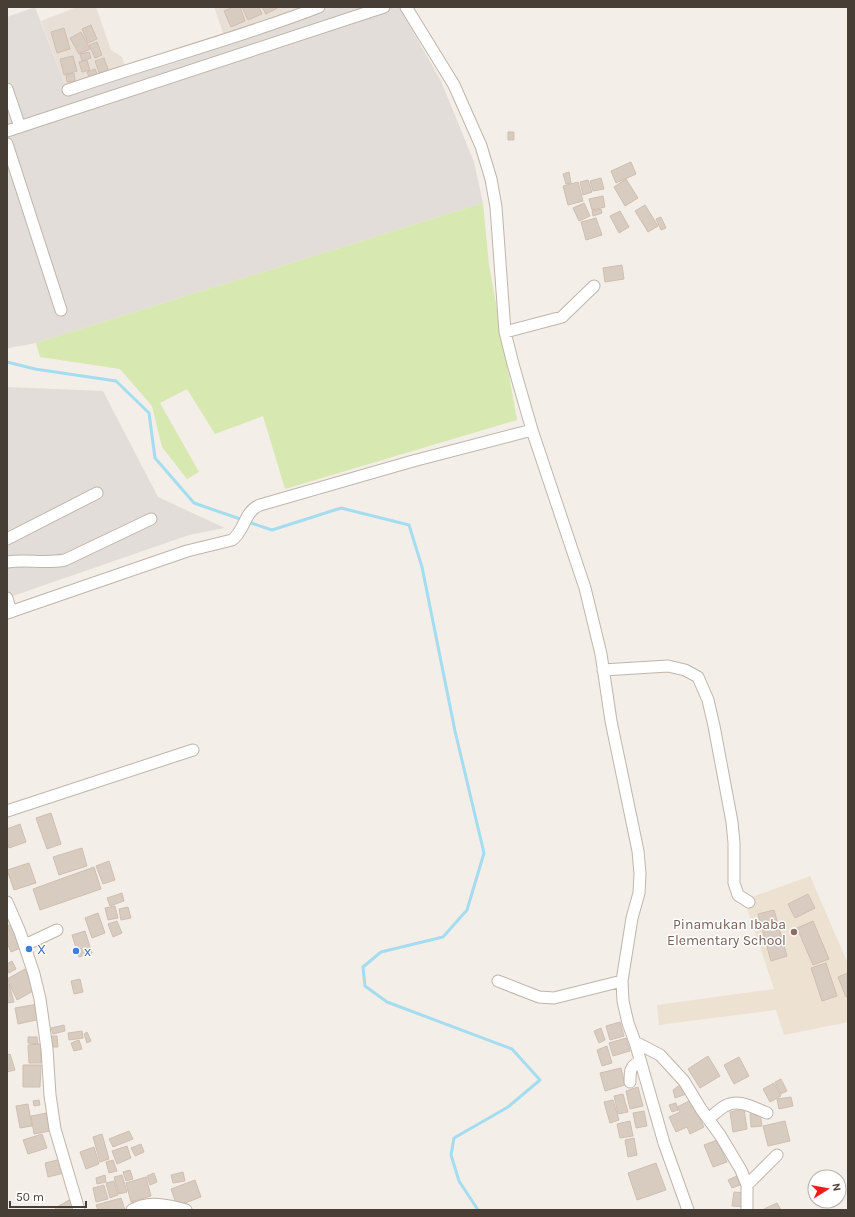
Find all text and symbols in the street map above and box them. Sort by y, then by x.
place label: Pinamukan Ibaba Elementary School [667,916,786,949]
marker: Pinamukan Ibaba Elementary School [789,927,799,937]
place label: X [37,941,46,958]
place label: x [84,943,91,960]
marker: X [24,944,34,954]
marker: x [71,946,81,956]
north arrow [807,1169,847,1209]
text: N [829,1182,843,1192]
scale bar [10,1183,86,1209]
text: 50 m [16,1190,44,1204]

